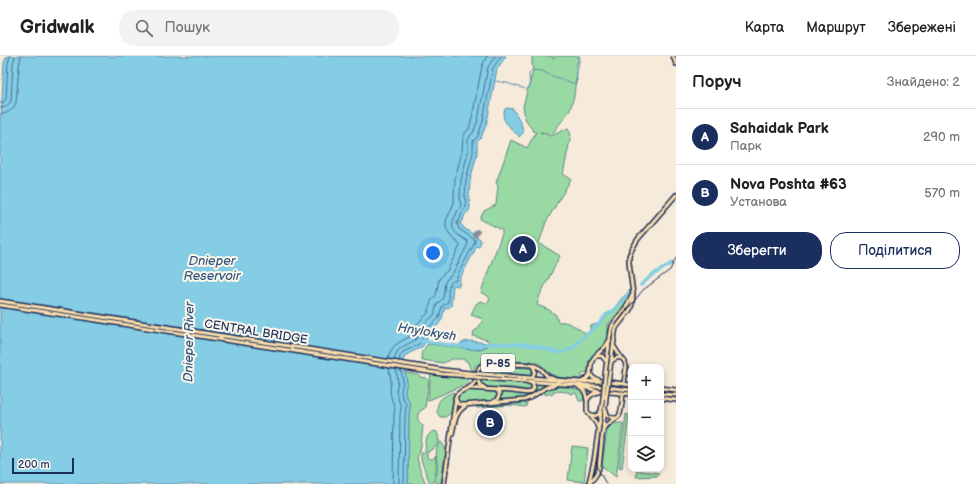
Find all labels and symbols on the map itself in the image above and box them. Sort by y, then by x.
pin: A [510,234,536,264]
your location [423,243,443,263]
water label: Dnieper Reservoir [184,253,242,284]
water label: Dnieper River [180,300,198,382]
street label: CENTRAL BRIDGE [203,316,309,348]
water label: Hnylokysh [397,319,457,345]
road number: Р-85 [481,354,515,372]
pin: B [477,408,503,438]
scale bar [12,456,74,475]

